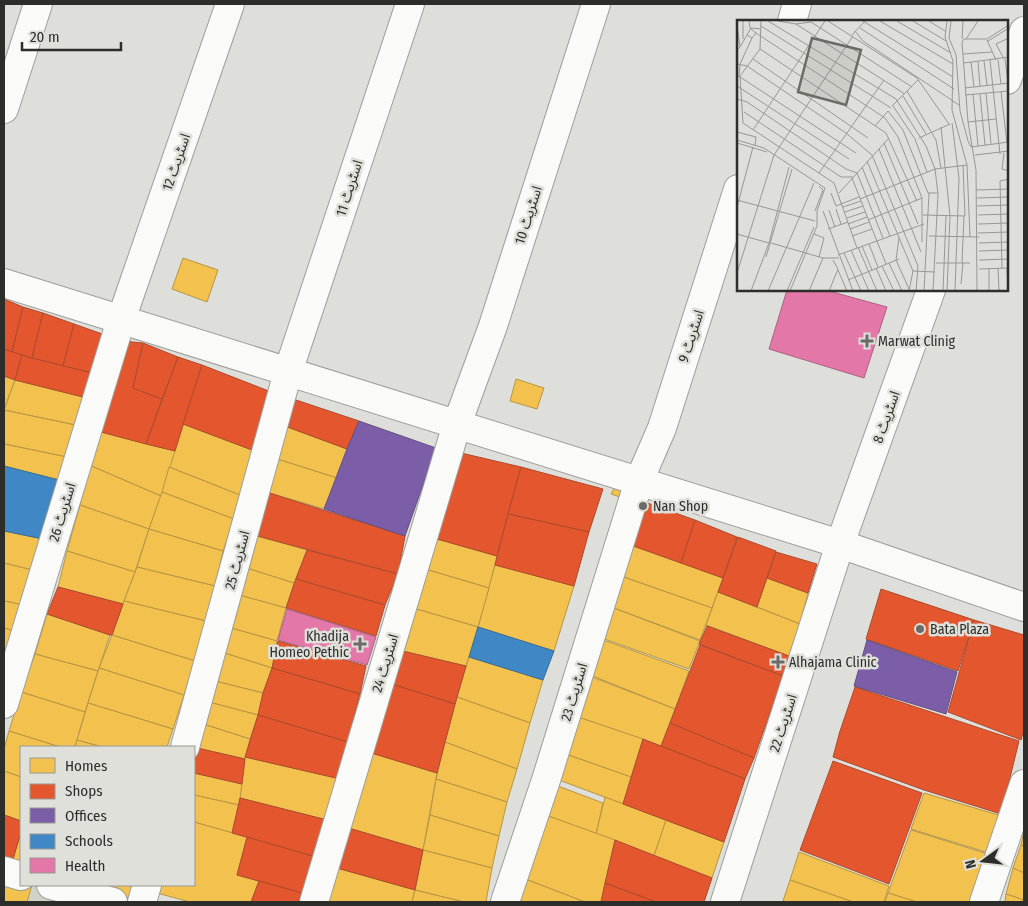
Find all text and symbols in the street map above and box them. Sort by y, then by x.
scale bar [22,20,121,52]
inset map [737,20,1008,291]
text: 20 m [30,28,60,46]
street label: اسٹریٹ 12 [159,131,194,193]
street label: اسٹریٹ 11 [332,158,367,218]
street label: اسٹریٹ 10 [511,184,546,246]
street label: اسٹریٹ 9 [675,308,708,365]
place label: Marwat Clinig [878,333,956,350]
marker: Marwat Clinig [860,334,874,348]
street label: اسٹریٹ 8 [869,389,904,446]
street label: اسٹریٹ 26 [45,481,79,544]
place label: Nan Shop [653,498,708,515]
marker: Nan Shop [637,500,649,512]
street label: اسٹریٹ 25 [222,529,253,591]
place label: Bata Plaza [930,621,989,638]
marker: Bata Plaza [914,623,926,635]
place label: Khadija Homeo Pethic [270,628,349,661]
street label: اسٹریٹ 24 [369,632,402,694]
marker: Khadija Homeo Pethic [353,637,367,651]
place label: Alhajama Clinic [789,654,877,671]
marker: Alhajama Clinic [771,655,785,669]
street label: اسٹریٹ 23 [558,661,591,723]
street label: اسٹریٹ 22 [766,692,801,754]
legend [20,746,195,886]
text: Homes [65,757,107,775]
text: Shops [65,782,103,800]
text: Offices [65,807,107,825]
text: Schools [65,832,113,850]
north arrow [958,836,1008,886]
text: Health [65,857,105,875]
text: N [962,858,980,870]

